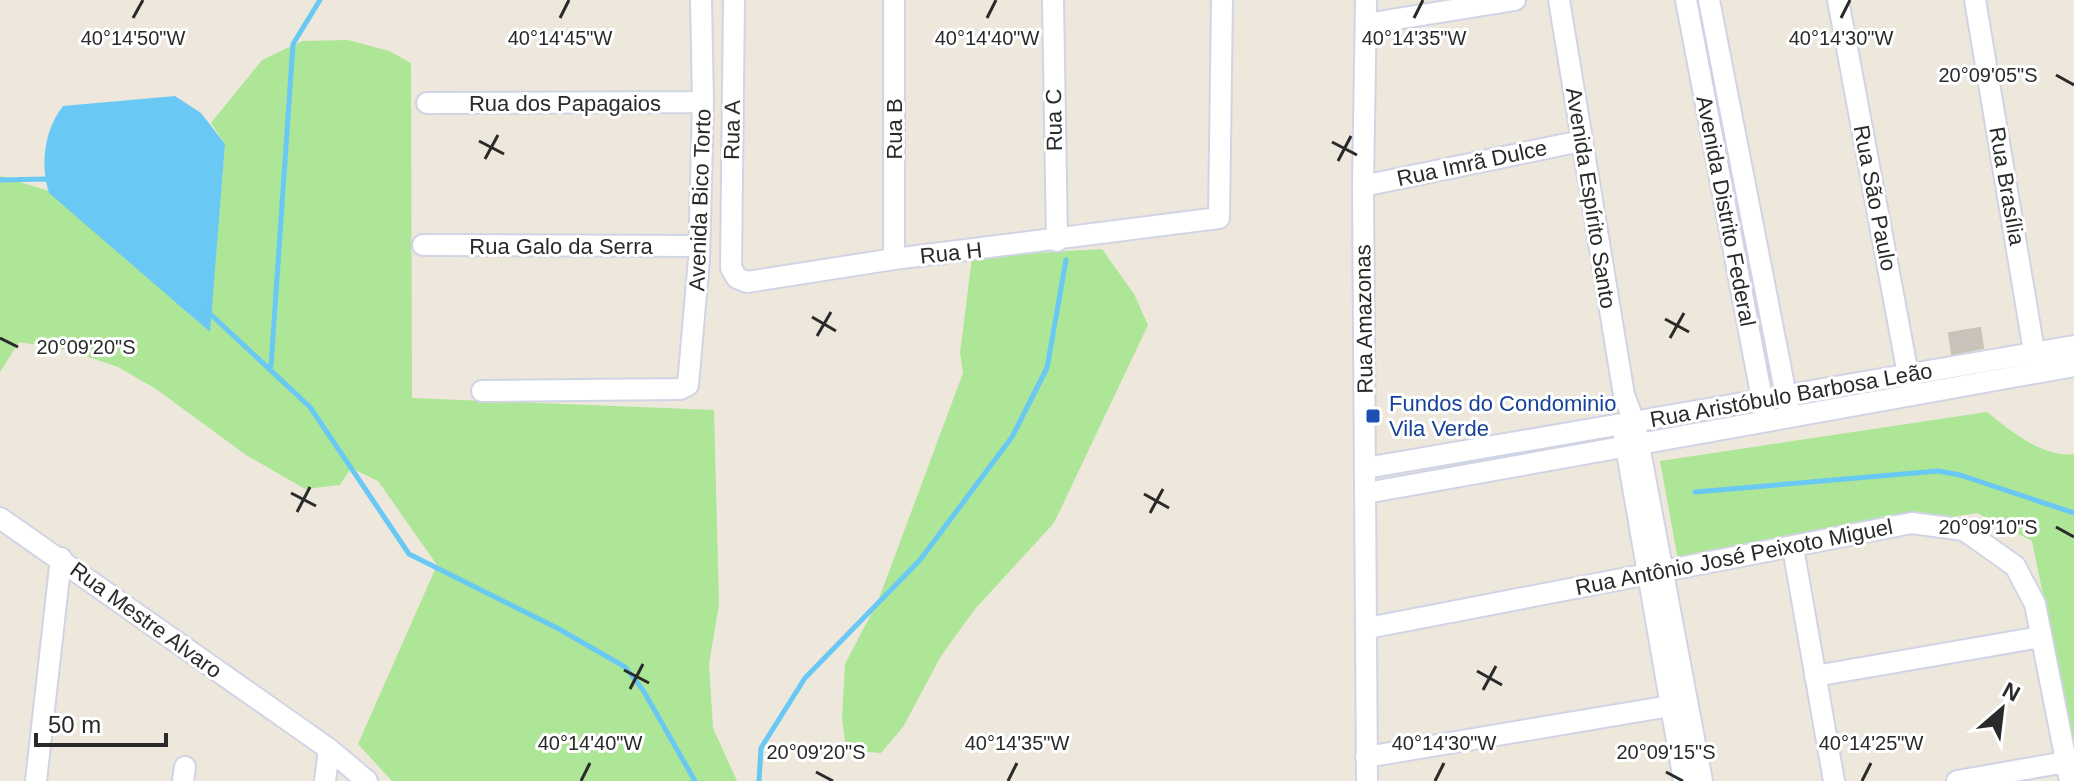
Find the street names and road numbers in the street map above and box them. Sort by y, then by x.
street label: Avenida Espírito Santo [1561,86,1621,310]
street label: Rua C [1041,88,1067,151]
street label: Rua dos Papagaios [469,91,661,116]
street label: Avenida Distrito Federal [1691,94,1761,328]
street label: Rua B [882,98,907,160]
street label: Rua A [719,99,745,160]
street label: Avenida Bico Torto [684,108,716,292]
street label: Rua São Paulo [1849,123,1901,273]
street label: Rua Brasília [1984,125,2030,248]
street label: Rua Imrã Dulce [1395,135,1549,191]
street label: Rua Galo da Serra [469,234,653,259]
street label: Rua H [919,237,983,269]
street label: Rua Amazonas [1350,244,1378,394]
street label: Rua Aristóbulo Barbosa Leão [1648,358,1934,432]
street label: Rua Antônio José Peixoto Miguel [1573,514,1895,600]
street label: Rua Mestre Alvaro [65,557,227,683]

